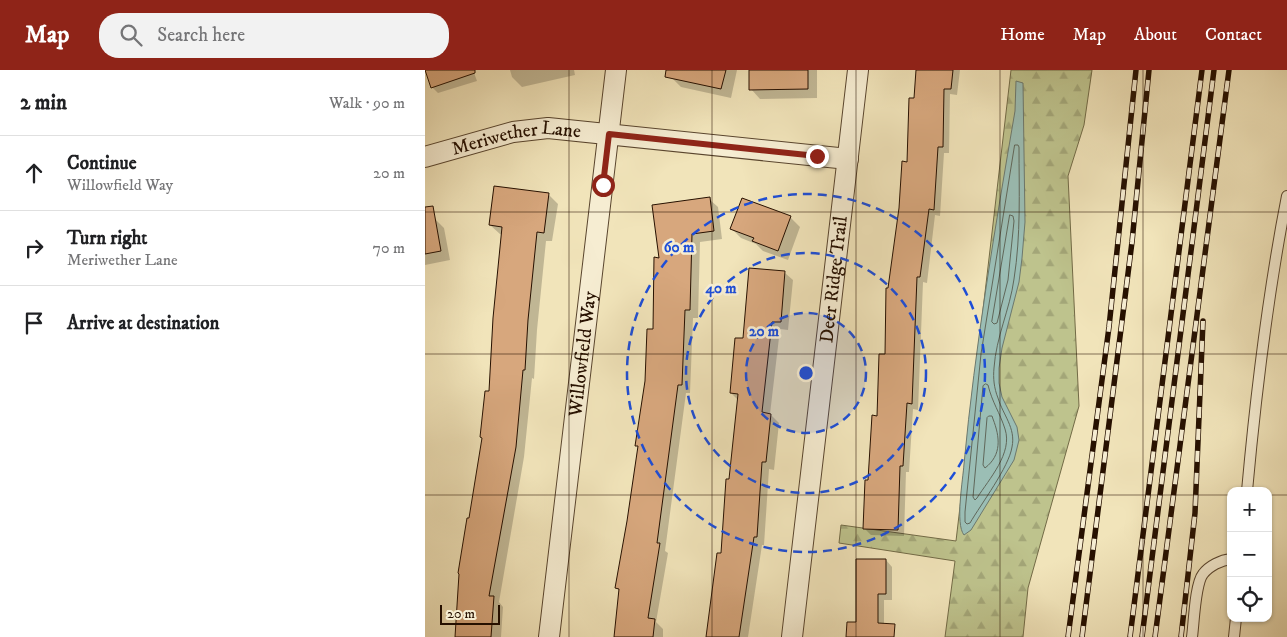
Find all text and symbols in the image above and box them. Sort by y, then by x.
search box [99,13,449,58]
text: Map [25,20,69,50]
icon: search [117,21,145,49]
text: Search here [157,24,245,47]
text: Home [1000,24,1045,46]
text: Map [1073,24,1106,46]
text: About [1134,24,1177,46]
text: Contact [1205,24,1262,46]
text: 2 min [20,90,67,116]
text: Walk · 90 m [329,93,405,113]
street label: Meriwether Lane [449,116,582,160]
route end [806,145,829,168]
text: Continue [67,152,137,175]
icon: ahead [20,159,48,187]
text: 20 m [373,163,405,183]
route start [592,174,615,197]
text: Willowfield Way [67,175,173,195]
street label: Deer Ridge Trail [815,214,852,344]
text: Turn right [67,227,147,250]
icon: right [20,234,48,262]
text: 70 m [373,238,405,258]
text: 60 m [664,238,695,257]
text: Meriwether Lane [67,250,178,270]
text: 40 m [704,279,737,298]
street label: Willowfield Way [564,289,601,419]
icon: arrive [20,309,48,337]
text: Arrive at destination [67,312,219,335]
text: 20 m [749,322,780,341]
centre of rings [797,364,815,382]
map controls [1227,487,1272,622]
button: + [1227,487,1272,532]
button: − [1227,532,1272,577]
button: locate [1227,577,1272,622]
scale bar [440,602,500,625]
text: 20 m [447,605,475,623]

